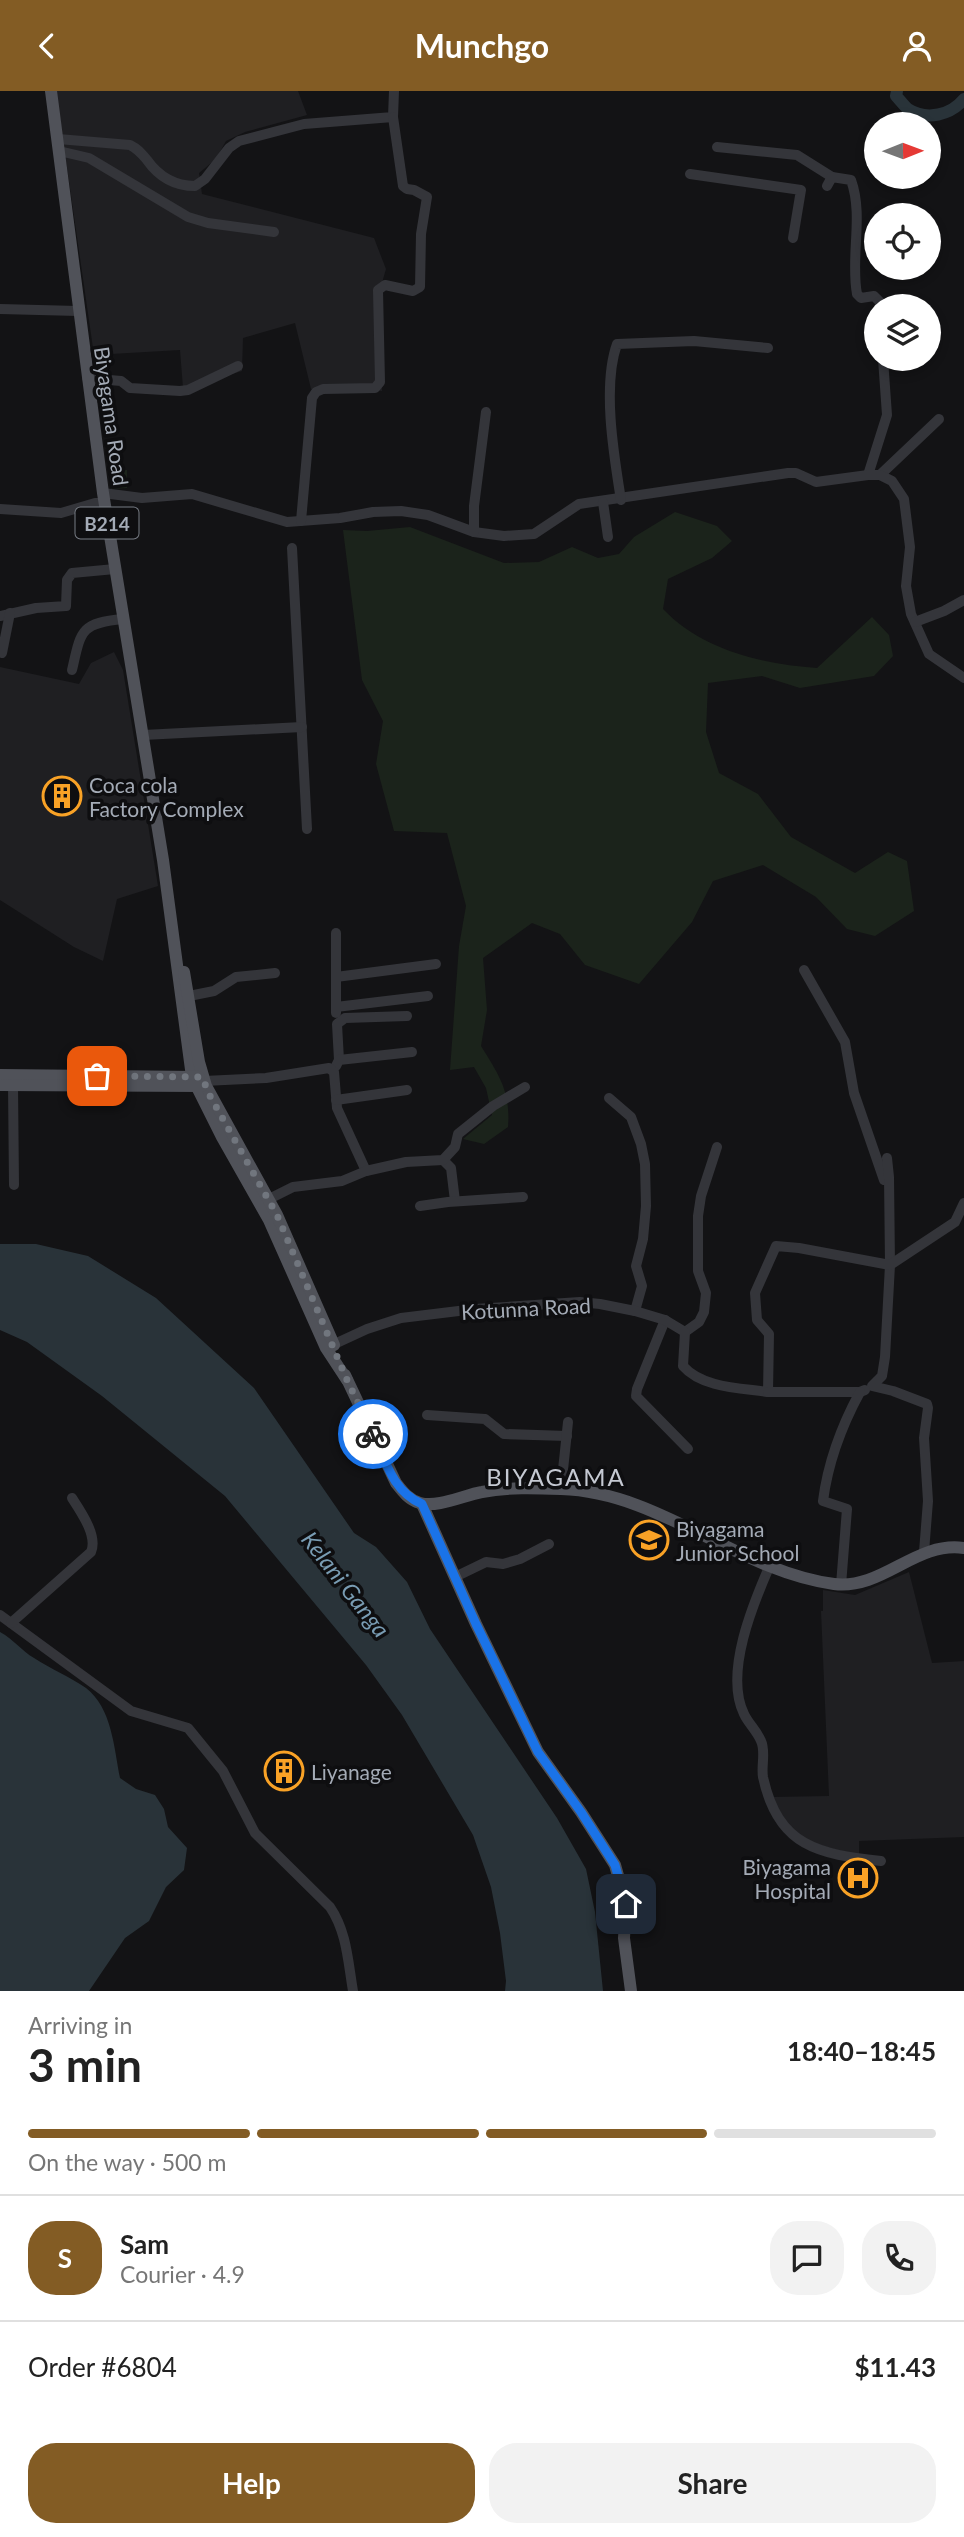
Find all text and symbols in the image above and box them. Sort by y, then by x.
text: Munchgo [415,26,549,65]
icon: back [28,27,66,65]
icon: person [898,27,936,65]
north arrow [864,112,942,189]
map controls [864,112,941,371]
button: locate [864,203,941,280]
button: layers [864,294,941,371]
street label: Biyagama Road [90,345,134,487]
road number: B214 [76,507,138,539]
place label: Coca cola Factory Complex [89,772,244,821]
building icon: Coca cola Factory Complex [41,775,83,817]
pin [67,1046,127,1106]
icon: bag [78,1057,116,1095]
street label: Kotunna Road [460,1292,592,1324]
courier [338,1399,408,1469]
icon: bike [354,1415,392,1453]
district label: BIYAGAMA [486,1462,626,1491]
place label: Biyagama Junior School [676,1516,799,1565]
school or university icon: Biyagama Junior School [628,1519,670,1561]
water label: Kelani Ganga [296,1526,396,1642]
building icon: Liyanage [263,1750,305,1792]
place label: Liyanage [311,1759,392,1784]
place label: Biyagama Hospital [742,1854,831,1903]
hospital icon: Biyagama Hospital [837,1857,879,1899]
pin [596,1874,656,1934]
icon: home [607,1885,645,1923]
text: Arriving in [28,2011,132,2039]
text: 18:40–18:45 [787,2035,936,2067]
text: 3 min [28,2037,142,2092]
text: On the way · 500 m [28,2148,227,2176]
button: chat [770,2221,844,2295]
button: phone [862,2221,936,2295]
text: Sam [120,2228,169,2260]
text: S [58,2242,72,2274]
text: Courier · 4.9 [120,2260,245,2288]
text: Order #6804 [28,2351,177,2383]
text: $11.43 [854,2351,936,2383]
button: Help [28,2443,475,2523]
button: Share [489,2443,936,2523]

